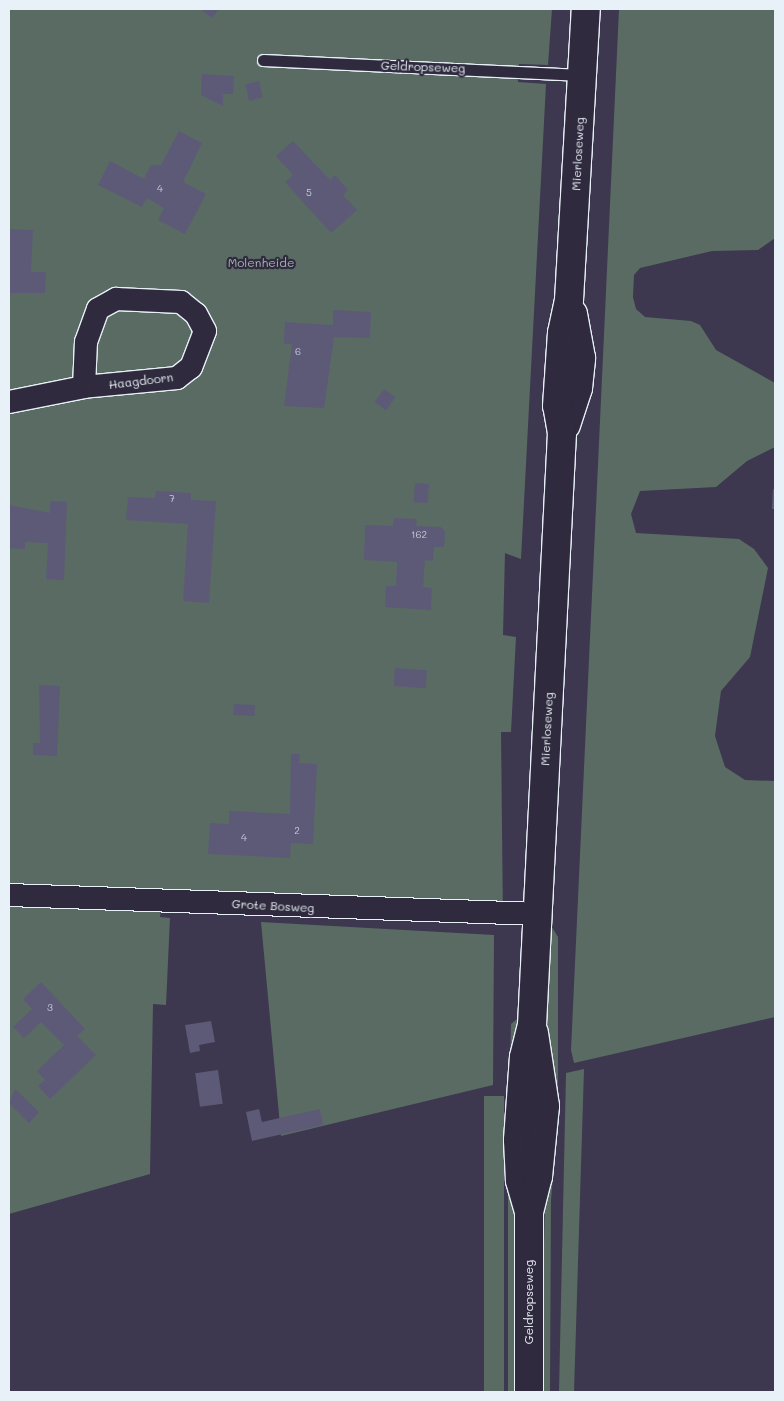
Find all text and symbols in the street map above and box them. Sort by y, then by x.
street label: Geldropseweg [381,58,465,76]
street label: Mierloseweg [569,117,587,191]
house number: 4 [157,183,163,195]
house number: 5 [306,187,312,199]
park label: Molenheide [228,256,294,270]
house number: 6 [295,346,301,358]
street label: Haagdoorn [108,370,174,392]
house number: 7 [169,493,175,505]
house number: 162 [411,529,427,541]
street label: Mierloseweg [538,692,556,766]
house number: 2 [294,825,300,837]
house number: 4 [241,832,247,844]
street label: Grote Bosweg [231,897,315,915]
house number: 3 [47,1002,53,1014]
street label: Geldropseweg [522,1260,536,1344]

